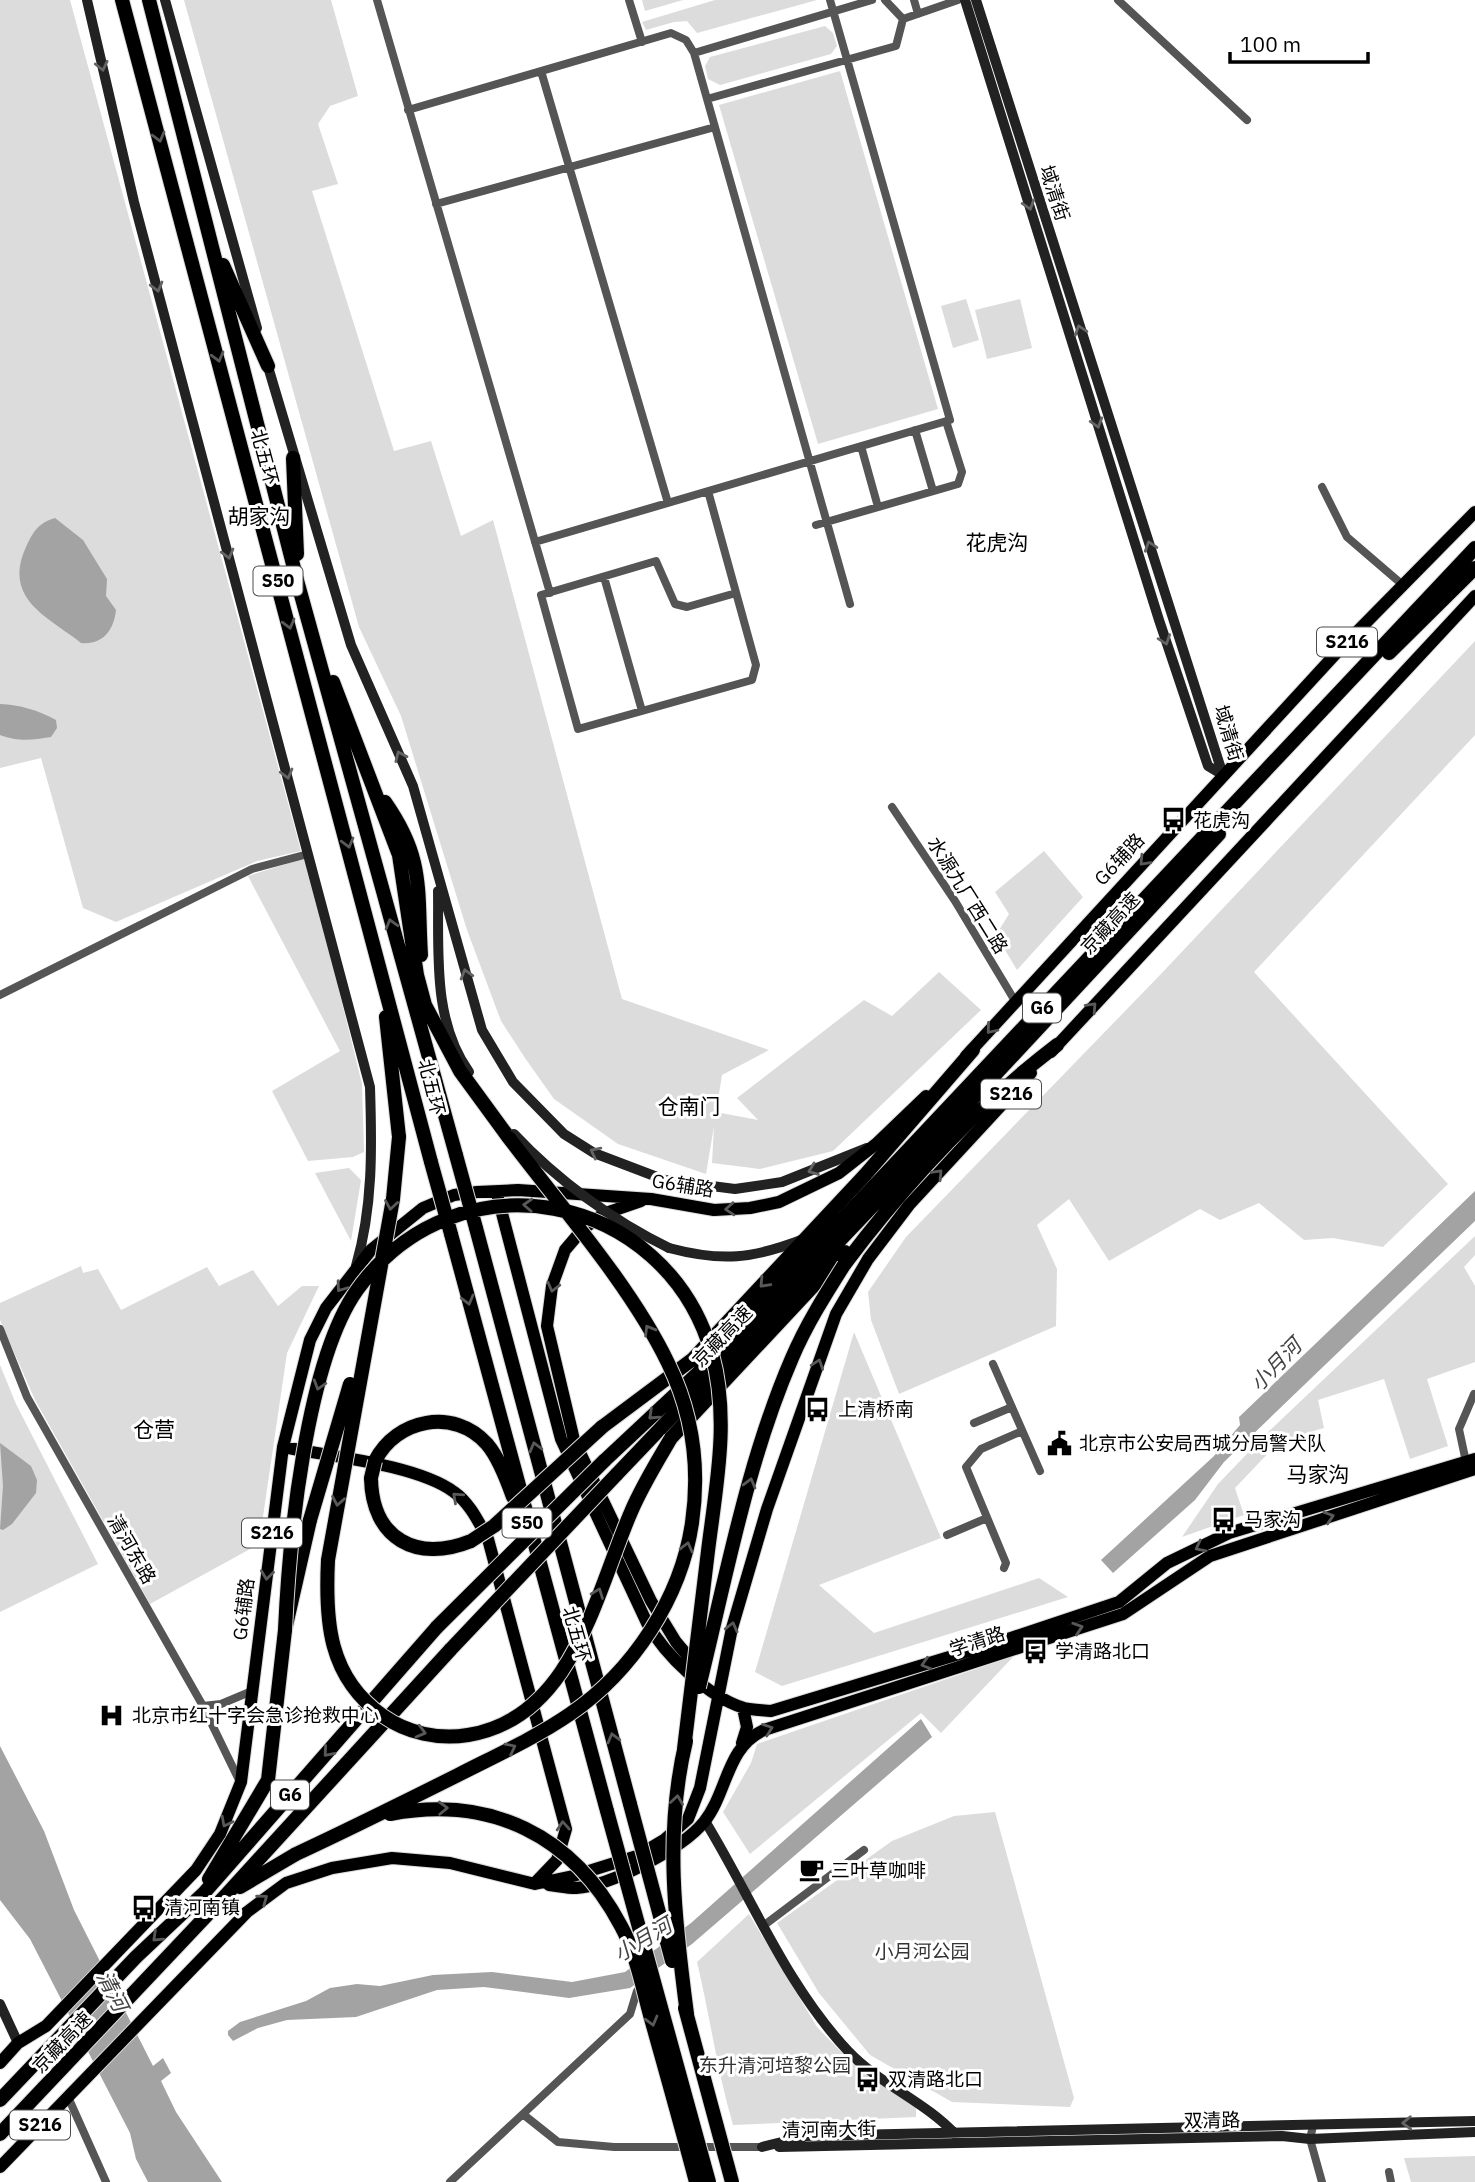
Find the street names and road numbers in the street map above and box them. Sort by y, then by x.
street label: 域清街 [1035,162,1075,224]
street label: 北五环 [246,426,284,488]
road number: S50 [254,566,302,596]
road number: S216 [1317,628,1377,656]
street label: 域清街 [1209,702,1249,764]
street label: G6辅路 [1089,828,1149,890]
street label: 水源九厂西二路 [923,832,1013,958]
street label: 京藏高速 [1075,887,1145,959]
road number: G6 [1023,993,1061,1023]
street label: 北五环 [413,1056,451,1118]
road number: S216 [981,1079,1041,1108]
street label: G6辅路 [650,1168,716,1202]
street label: 京藏高速 [687,1300,757,1372]
road number: S50 [503,1508,552,1538]
street label: 清河东路 [103,1510,161,1588]
road number: S216 [242,1518,302,1548]
street label: G6辅路 [227,1576,259,1642]
street label: 北五环 [558,1603,596,1665]
street label: 学清路 [946,1621,1008,1661]
road number: G6 [271,1780,309,1810]
street label: 京藏高速 [27,2006,97,2078]
street label: 双清路 [1183,2108,1241,2132]
road number: S216 [10,2110,70,2140]
street label: 清河南大街 [781,2116,877,2142]

